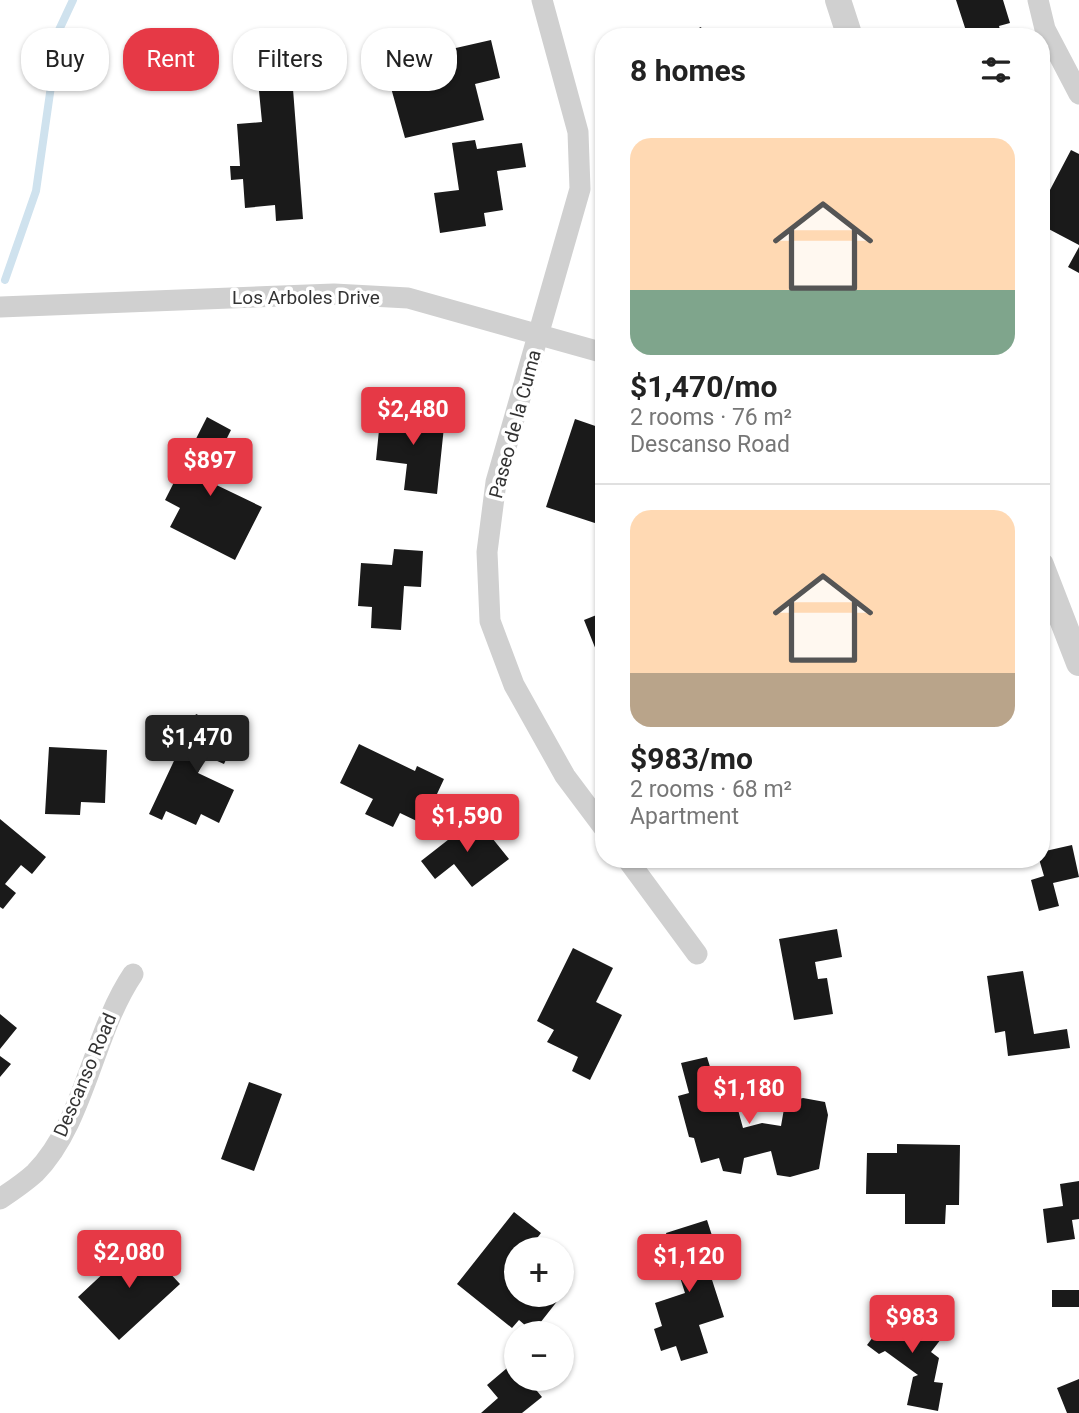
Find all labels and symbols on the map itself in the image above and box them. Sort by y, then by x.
street label: Los Arboles Drive [232,286,380,309]
street label: Paseo de la Cuma [484,347,546,501]
pin: $2,480 [356,388,470,447]
pin: $897 [169,438,251,498]
pin: $1,470 [140,716,254,775]
pin: $1,590 [410,794,524,854]
street label: Descanso Road [49,1010,121,1140]
pin: $1,180 [692,1066,806,1126]
pin: $2,080 [72,1230,186,1290]
pin: $1,120 [632,1234,746,1294]
pin: $983 [871,1296,953,1355]

